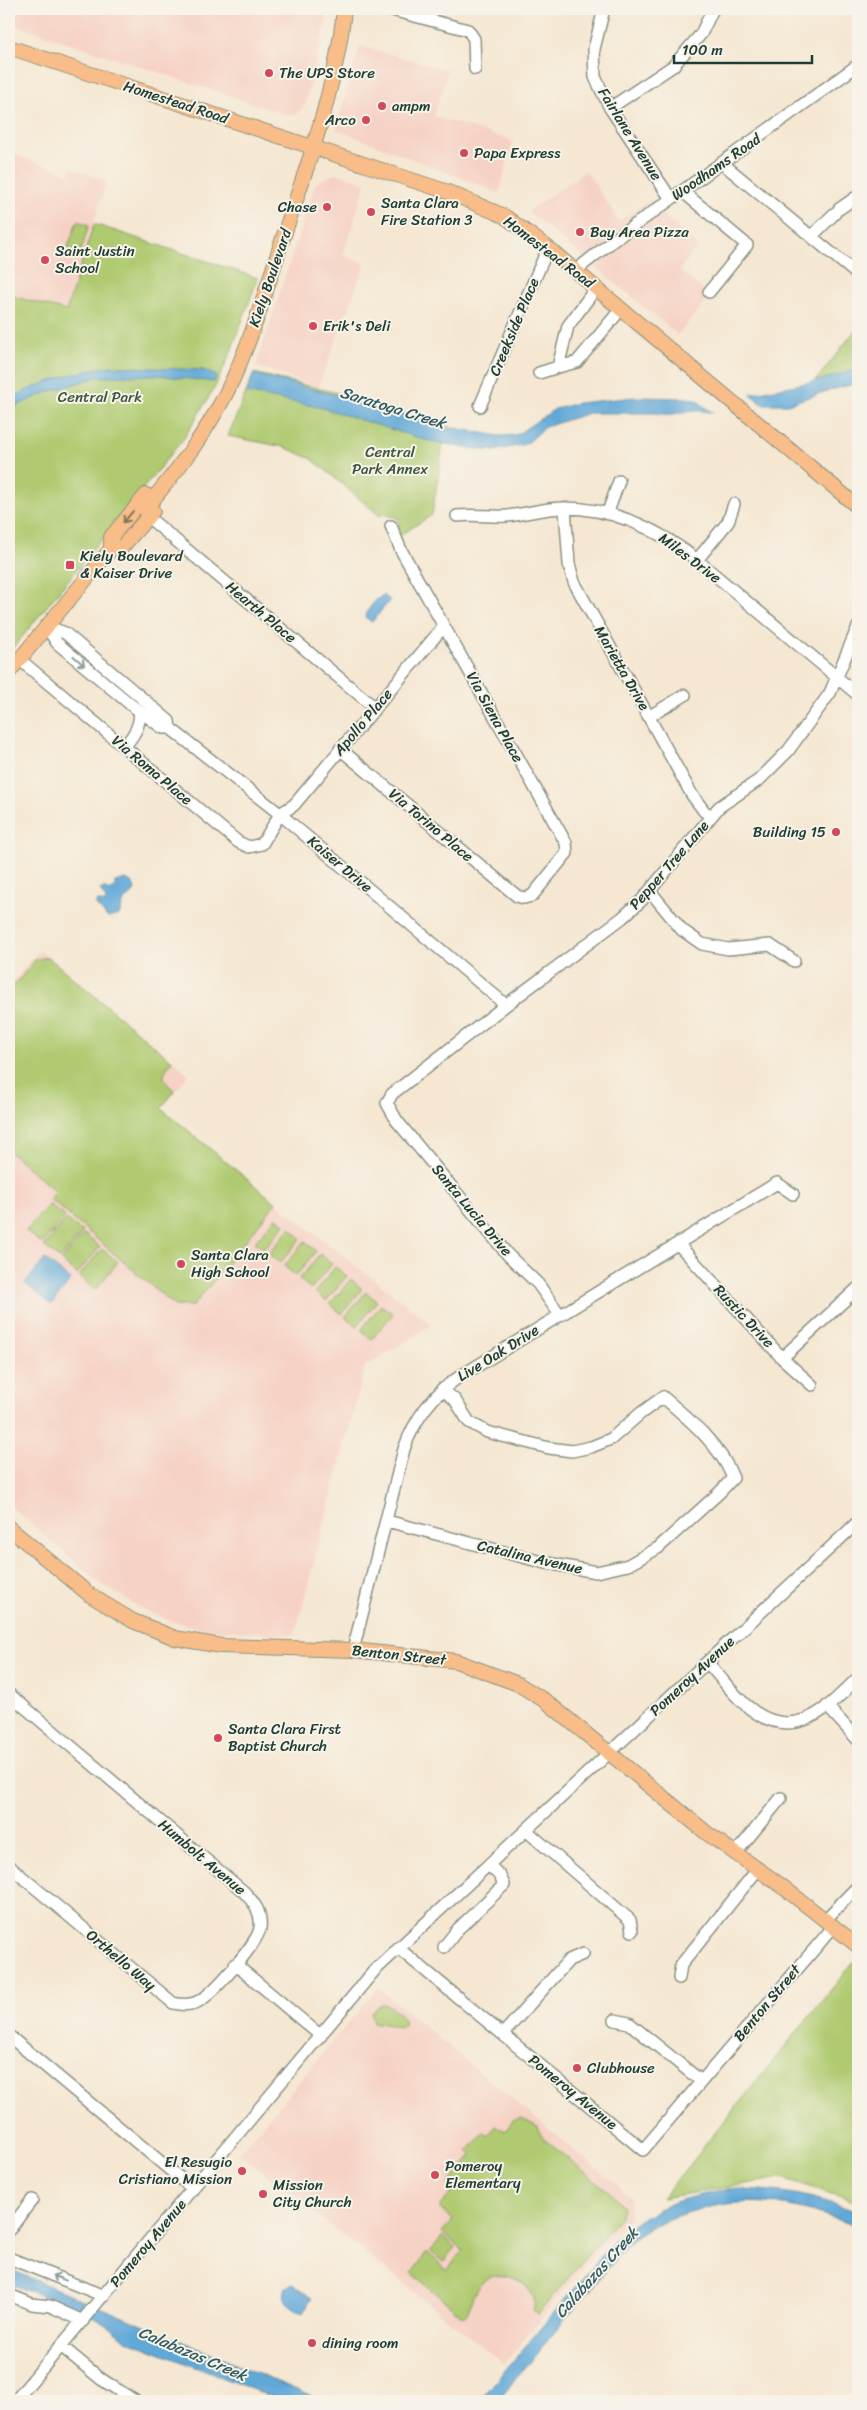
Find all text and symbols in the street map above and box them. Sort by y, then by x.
scale bar [674,32,812,64]
text: 100 m [682,37,723,63]
place label: The UPS Store [279,60,375,86]
marker: The UPS Store [263,67,275,79]
street label: Homestead Road [120,73,233,132]
street label: Fairlane Avenue [591,82,669,186]
place label: ampm [392,93,431,119]
marker: ampm [376,100,388,112]
place label: Arco [324,107,356,133]
marker: Arco [360,114,372,126]
street label: Woodhams Road [666,126,767,208]
place label: Papa Express [474,140,561,166]
marker: Papa Express [458,147,470,159]
place label: Santa Clara Fire Station 3 [381,190,473,233]
place label: Chase [278,194,317,220]
marker: Chase [321,201,333,213]
marker: Santa Clara Fire Station 3 [365,206,377,218]
street label: Homestead Road [498,209,601,296]
place label: Bay Area Pizza [590,219,689,245]
street label: Kiely Boulevard [241,224,299,331]
marker: Bay Area Pizza [574,226,586,238]
place label: Saint Justin School [55,238,135,281]
marker: Saint Justin School [39,254,51,266]
street label: Creekside Place [482,274,546,380]
place label: Erik's Deli [323,313,391,339]
marker: Erik's Deli [307,320,319,332]
water label: Saratoga Creek [337,378,452,438]
park label: Central Park [58,384,142,410]
park label: Central Park Annex [352,439,428,482]
one-way arrow [122,511,133,524]
street label: Miles Drive [653,526,727,591]
place label: Kiely Boulevard & Kaiser Drive [80,543,184,586]
marker: Kiely Boulevard & Kaiser Drive [64,559,76,571]
street label: Hearth Place [220,574,303,650]
street label: Marietta Drive [587,621,657,715]
one-way arrow [73,656,86,667]
street label: Via Siena Place [459,667,531,768]
street label: Apollo Place [326,682,399,762]
street label: Via Roma Place [106,728,198,812]
street label: Via Torino Place [383,781,480,869]
street label: Pepper Tree Lane [622,814,716,916]
place label: Building 15 [753,819,826,845]
marker: Building 15 [830,826,842,838]
street label: Kaiser Drive [301,829,379,900]
street label: Santa Lucia Drive [425,1158,519,1263]
place label: Santa Clara High School [191,1242,270,1285]
marker: Santa Clara High School [175,1258,187,1270]
street label: Rustic Drive [707,1278,781,1354]
street label: Live Oak Drive [452,1317,544,1389]
street label: Catalina Avenue [475,1532,585,1582]
street label: Pomeroy Avenue [643,1629,741,1723]
street label: Benton Street [351,1637,448,1673]
place label: Santa Clara First Baptist Church [228,1716,341,1759]
marker: Santa Clara First Baptist Church [212,1732,224,1744]
street label: Humbolt Avenue [152,1812,252,1902]
street label: Orthello Way [80,1923,162,1997]
street label: Benton Street [727,1958,808,2048]
street label: Pomeroy Avenue [522,2048,624,2136]
place label: Clubhouse [587,2055,655,2081]
marker: Clubhouse [571,2062,583,2074]
place label: El Resugio Cristiano Mission [119,2149,232,2192]
place label: Pomeroy Elementary [445,2153,521,2196]
marker: El Resugio Cristiano Mission [236,2165,248,2177]
marker: Pomeroy Elementary [429,2169,441,2181]
place label: Mission City Church [273,2172,352,2215]
marker: Mission City Church [257,2188,269,2200]
street label: Pomeroy Avenue [103,2193,193,2293]
water label: Calabazas Creek [547,2219,647,2325]
one-way arrow [51,2273,67,2282]
water label: Calabazas Creek [134,2318,253,2390]
place label: dining room [322,2330,399,2356]
marker: dining room [306,2337,318,2349]

